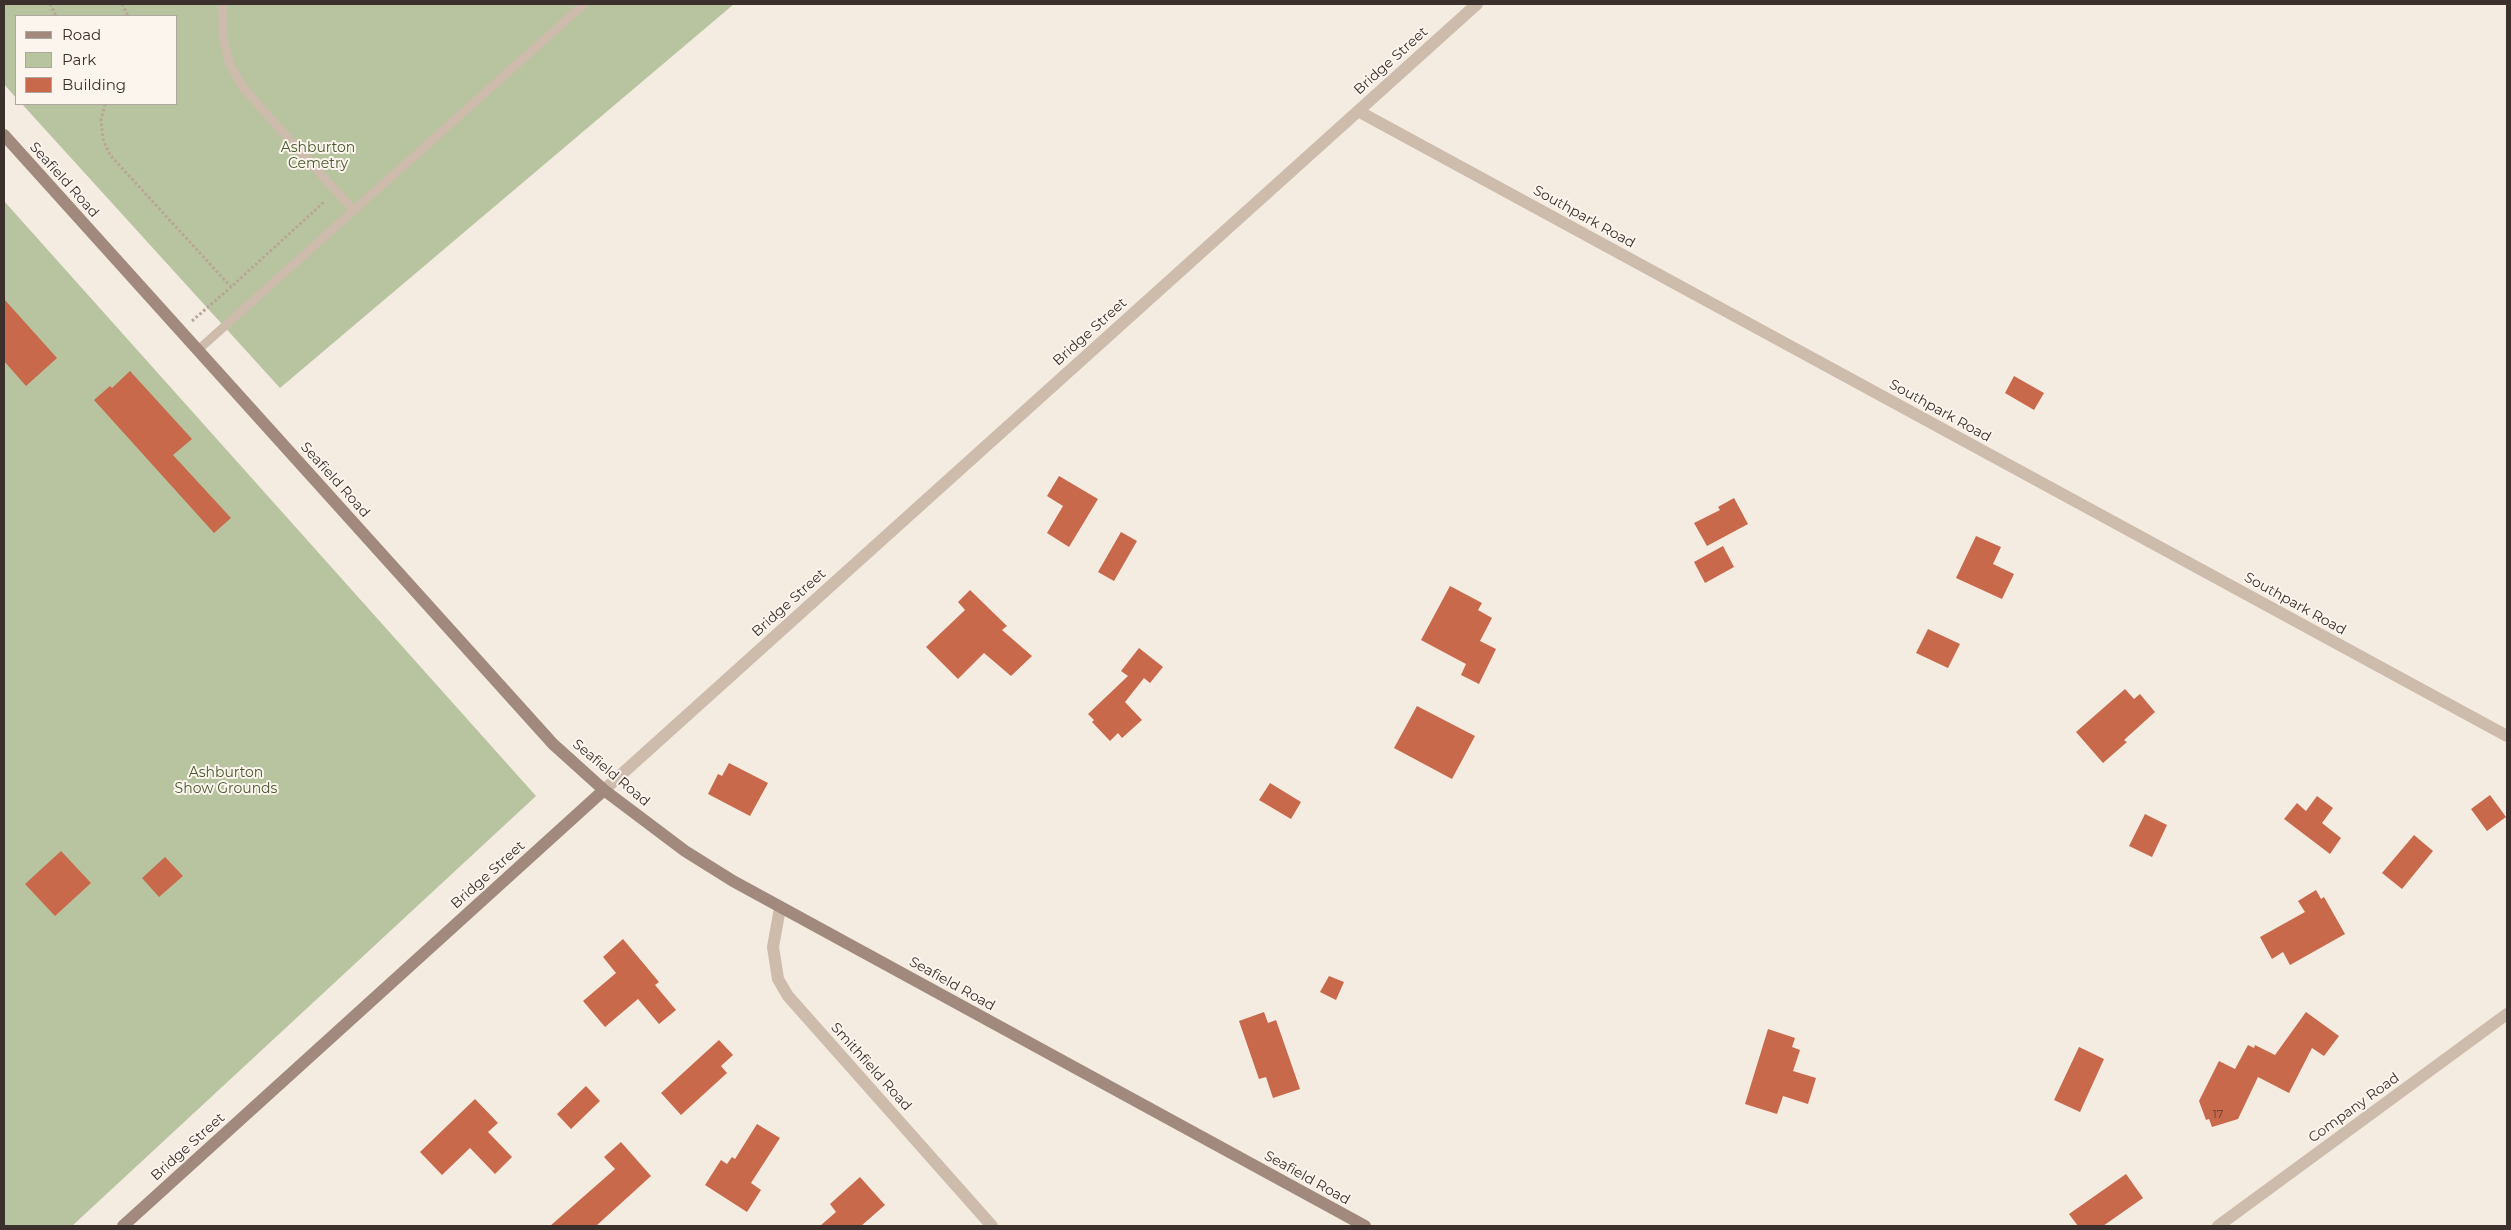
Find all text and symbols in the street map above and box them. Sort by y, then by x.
legend [15,15,178,105]
street label: Bridge Street [1351,24,1431,98]
text: Road [62,25,101,44]
text: Park [62,50,96,69]
text: Building [62,75,126,94]
street label: Seafield Road [26,139,102,221]
park label: Ashburton Cemetry [281,140,355,172]
street label: Southpark Road [1530,182,1638,252]
street label: Bridge Street [1050,295,1130,369]
street label: Southpark Road [1886,376,1994,446]
street label: Seafield Road [297,439,373,521]
street label: Bridge Street [749,566,829,640]
street label: Southpark Road [2241,569,2349,639]
street label: Seafield Road [569,736,653,810]
park label: Ashburton Show Grounds [175,765,277,798]
street label: Bridge Street [448,838,528,912]
street label: Seafield Road [906,953,998,1015]
street label: Smithfield Road [827,1019,915,1115]
street label: Company Road [2305,1069,2403,1147]
house number: 17 [2213,1108,2223,1122]
street label: Bridge Street [148,1110,228,1184]
street label: Seafield Road [1261,1147,1353,1209]

